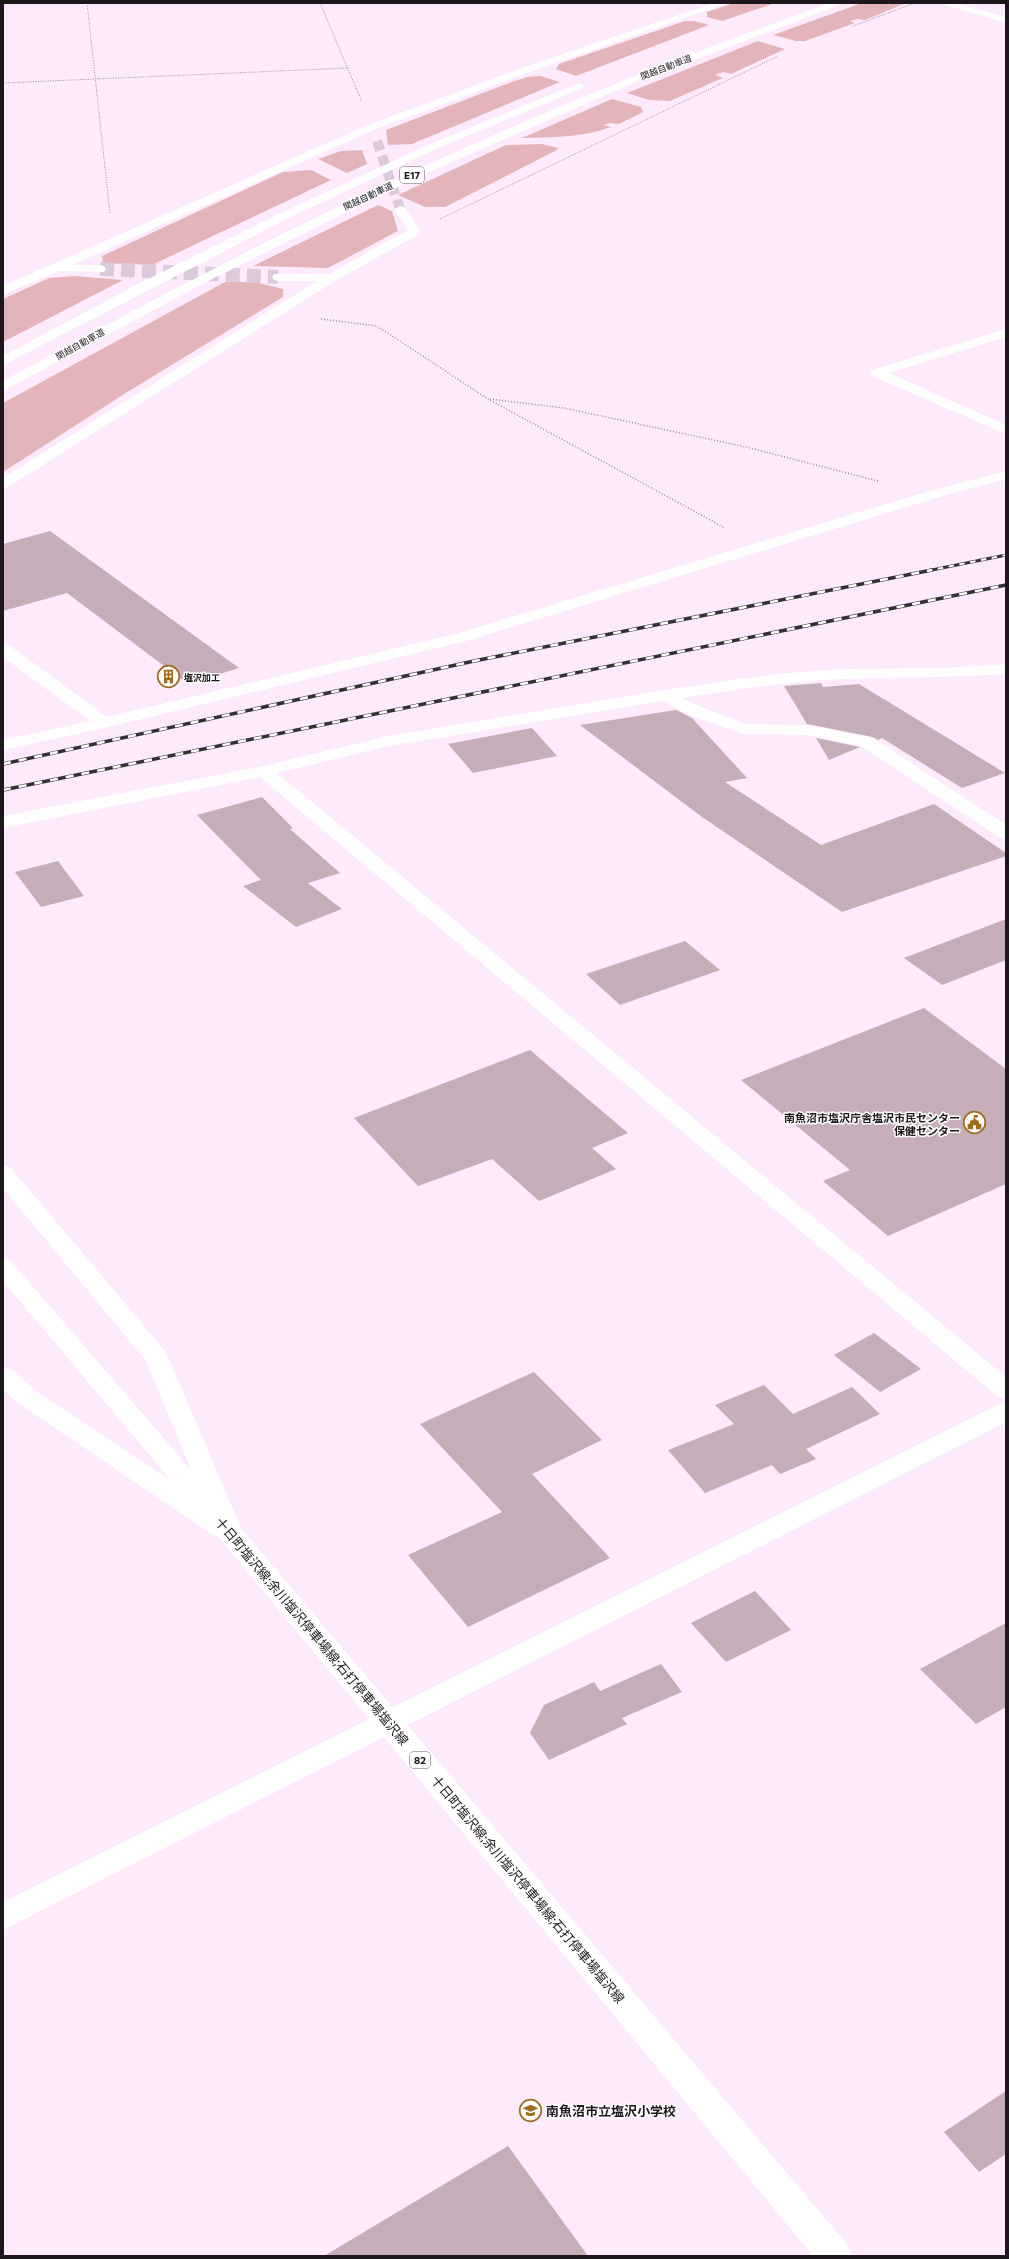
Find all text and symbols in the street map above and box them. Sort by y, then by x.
street label: 関越自動車道 [639,52,693,82]
road number: E17 [400,167,424,183]
street label: 関越自動車道 [341,180,395,212]
street label: 関越自動車道 [54,326,106,362]
building icon: 塩沢加工 [156,664,182,690]
place label: 塩沢加工 [184,672,220,683]
public building icon: 南魚沼市塩沢庁舎塩沢市民センター 保健センター [962,1110,988,1136]
place label: 南魚沼市塩沢庁舎塩沢市民センター 保健センター [784,1111,960,1137]
street label: 十日町塩沢線;余川塩沢停車場線;石打停車場塩沢線 [212,1514,412,1748]
road number: 82 [410,1752,430,1768]
street label: 十日町塩沢線;余川塩沢停車場線;石打停車場塩沢線 [428,1772,628,2006]
school or university icon: 南魚沼市立塩沢小学校 [517,2098,543,2124]
place label: 南魚沼市立塩沢小学校 [546,2103,676,2119]

